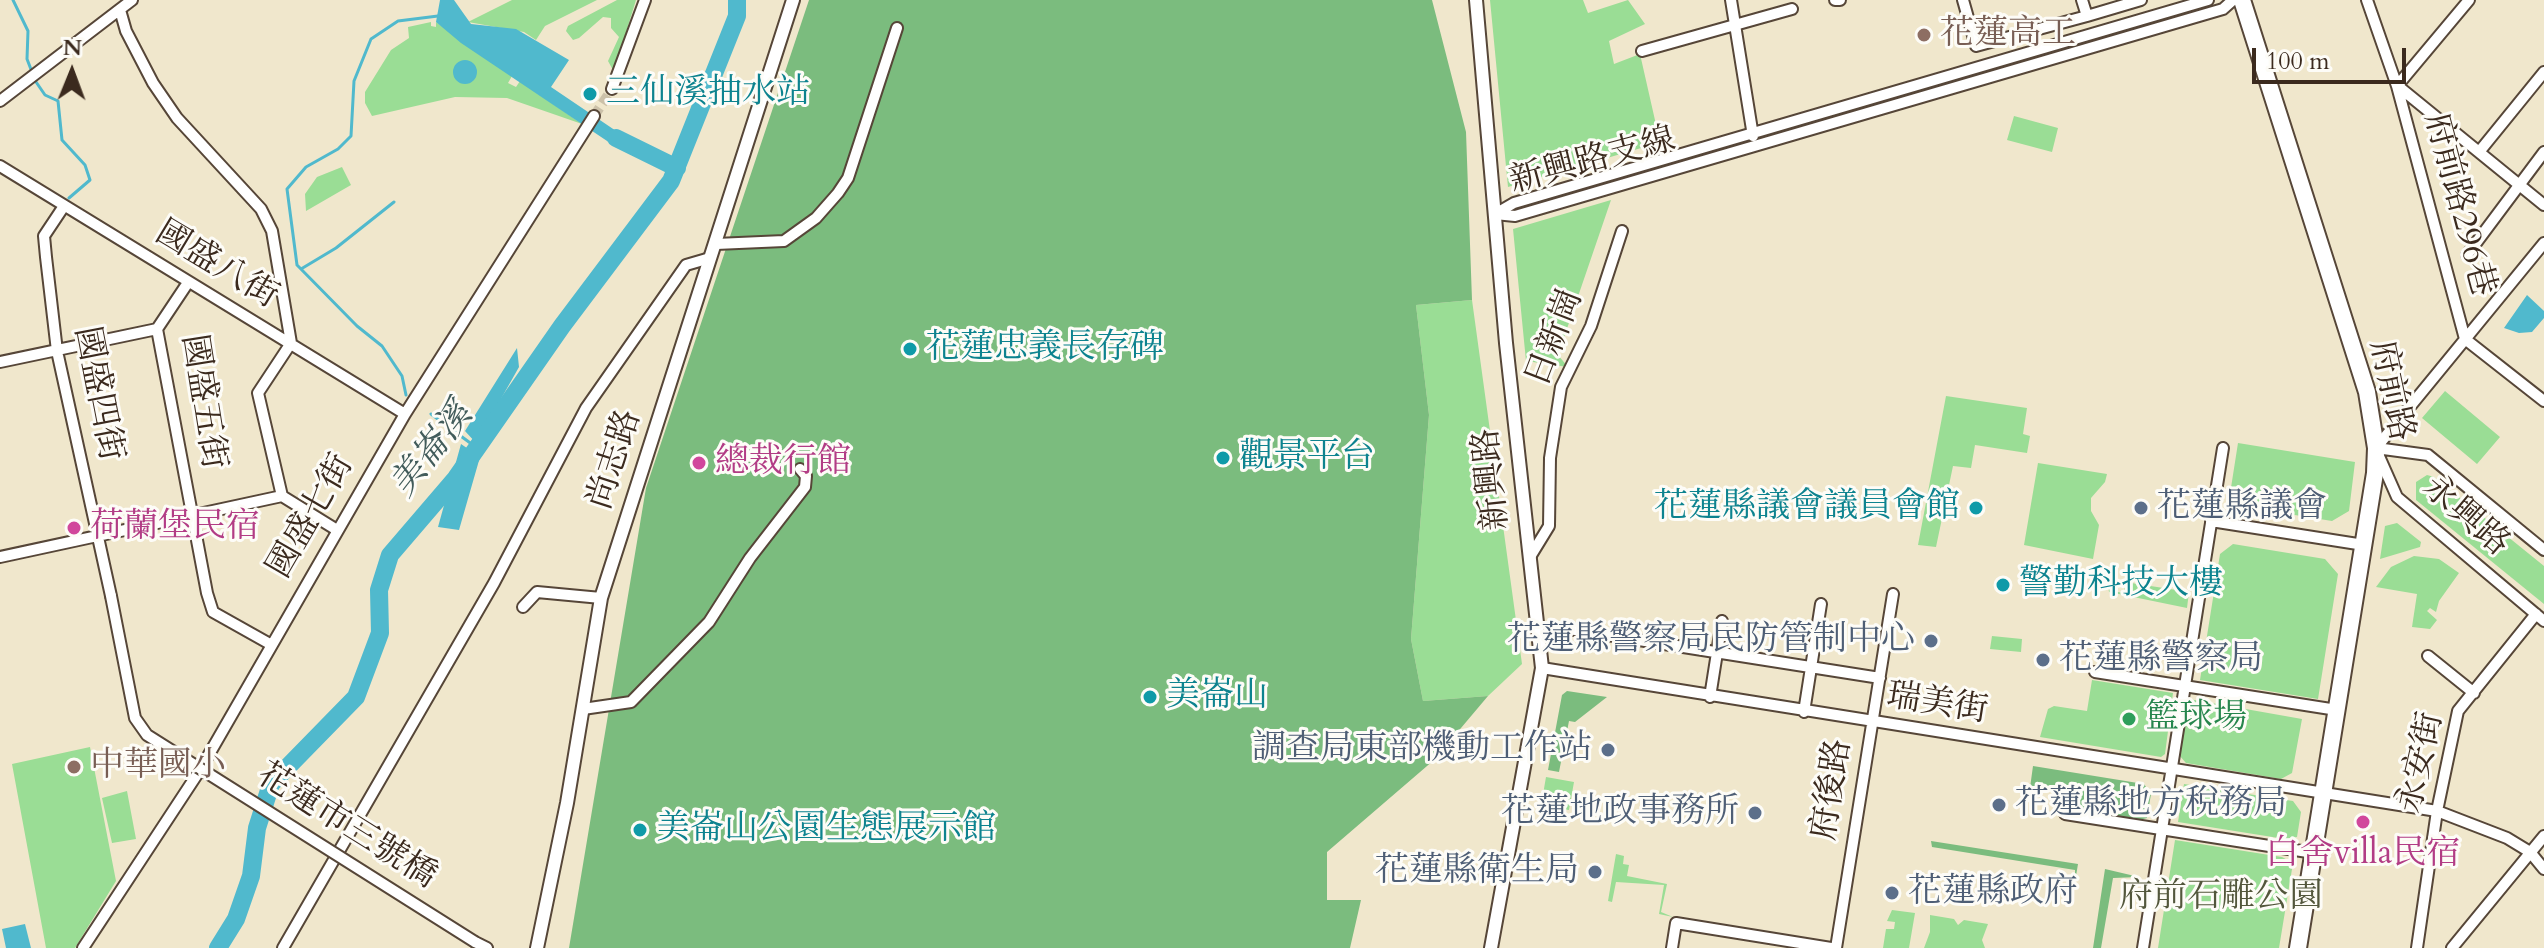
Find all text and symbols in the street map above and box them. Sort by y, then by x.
place label: 花蓮高工 [1940,15,2076,55]
marker: 花蓮高工 [1915,26,1933,44]
north arrow [32,32,112,112]
scale bar [2256,32,2410,82]
text: N [63,33,82,63]
text: 100 m [2266,45,2330,78]
place label: 三仙溪抽水站 [606,74,810,114]
marker: 三仙溪抽水站 [581,85,599,103]
street label: 府前路296巷 [2414,109,2502,301]
street label: 新興路支線 [1506,120,1680,204]
street label: 國盛八街 [147,213,285,319]
street label: 日新崗 [1519,283,1593,393]
street label: 國盛四街 [64,323,130,465]
place label: 花蓮忠義長存碑 [926,329,1164,369]
street label: 國盛五街 [171,332,233,472]
street label: 府前路 [2359,337,2421,445]
marker: 花蓮忠義長存碑 [901,340,919,358]
water label: 美崙溪 [383,395,483,507]
street label: 尚志路 [581,405,651,515]
street label: 新興路 [1467,426,1519,532]
place label: 觀景平台 [1239,438,1375,478]
place label: 總裁行館 [715,443,851,483]
street label: 國盛七街 [260,448,364,586]
marker: 觀景平台 [1214,449,1232,467]
marker: 總裁行館 [690,454,708,472]
street label: 永興路 [2413,468,2517,566]
place label: 花蓮縣議會議員會館 [1654,488,1960,528]
place label: 花蓮縣議會 [2157,488,2327,528]
marker: 花蓮縣議會議員會館 [1967,499,1985,517]
marker: 花蓮縣議會 [2132,499,2150,517]
place label: 荷蘭堡民宿 [90,508,260,548]
marker: 荷蘭堡民宿 [65,519,83,537]
place label: 警勤科技大樓 [2019,565,2223,605]
marker: 警勤科技大樓 [1994,576,2012,594]
place label: 花蓮縣警察局民防管制中心 [1507,621,1915,661]
marker: 花蓮縣警察局民防管制中心 [1922,632,1940,650]
place label: 花蓮縣警察局 [2059,640,2263,680]
marker: 花蓮縣警察局 [2034,651,2052,669]
place label: 美崙山 [1166,677,1268,717]
street label: 瑞美街 [1883,677,1991,733]
marker: 美崙山 [1141,688,1159,706]
place label: 籃球場 [2145,699,2247,739]
street label: 永安街 [2391,709,2453,817]
marker: 籃球場 [2120,710,2138,728]
place label: 調查局東部機動工作站 [1252,730,1592,770]
street label: 府後路 [1805,736,1861,844]
marker: 調查局東部機動工作站 [1599,741,1617,759]
place label: 中華國小 [90,747,226,787]
street label: 花蓮市三號橋 [249,756,443,898]
marker: 中華國小 [65,758,83,776]
place label: 花蓮縣地方稅務局 [2015,785,2287,825]
place label: 花蓮地政事務所 [1501,793,1739,833]
marker: 花蓮縣地方稅務局 [1990,796,2008,814]
marker: 花蓮地政事務所 [1746,804,1764,822]
place label: 美崙山公園生態展示館 [656,810,996,850]
marker: 白舍villa民宿 [2354,813,2372,831]
marker: 美崙山公園生態展示館 [631,821,649,839]
place label: 白舍villa民宿 [2266,835,2460,875]
place label: 花蓮縣衛生局 [1375,852,1579,892]
marker: 花蓮縣衛生局 [1586,863,1604,881]
place label: 花蓮縣政府 [1908,873,2078,913]
park label: 府前石雕公園 [2119,878,2323,918]
marker: 花蓮縣政府 [1883,884,1901,902]

